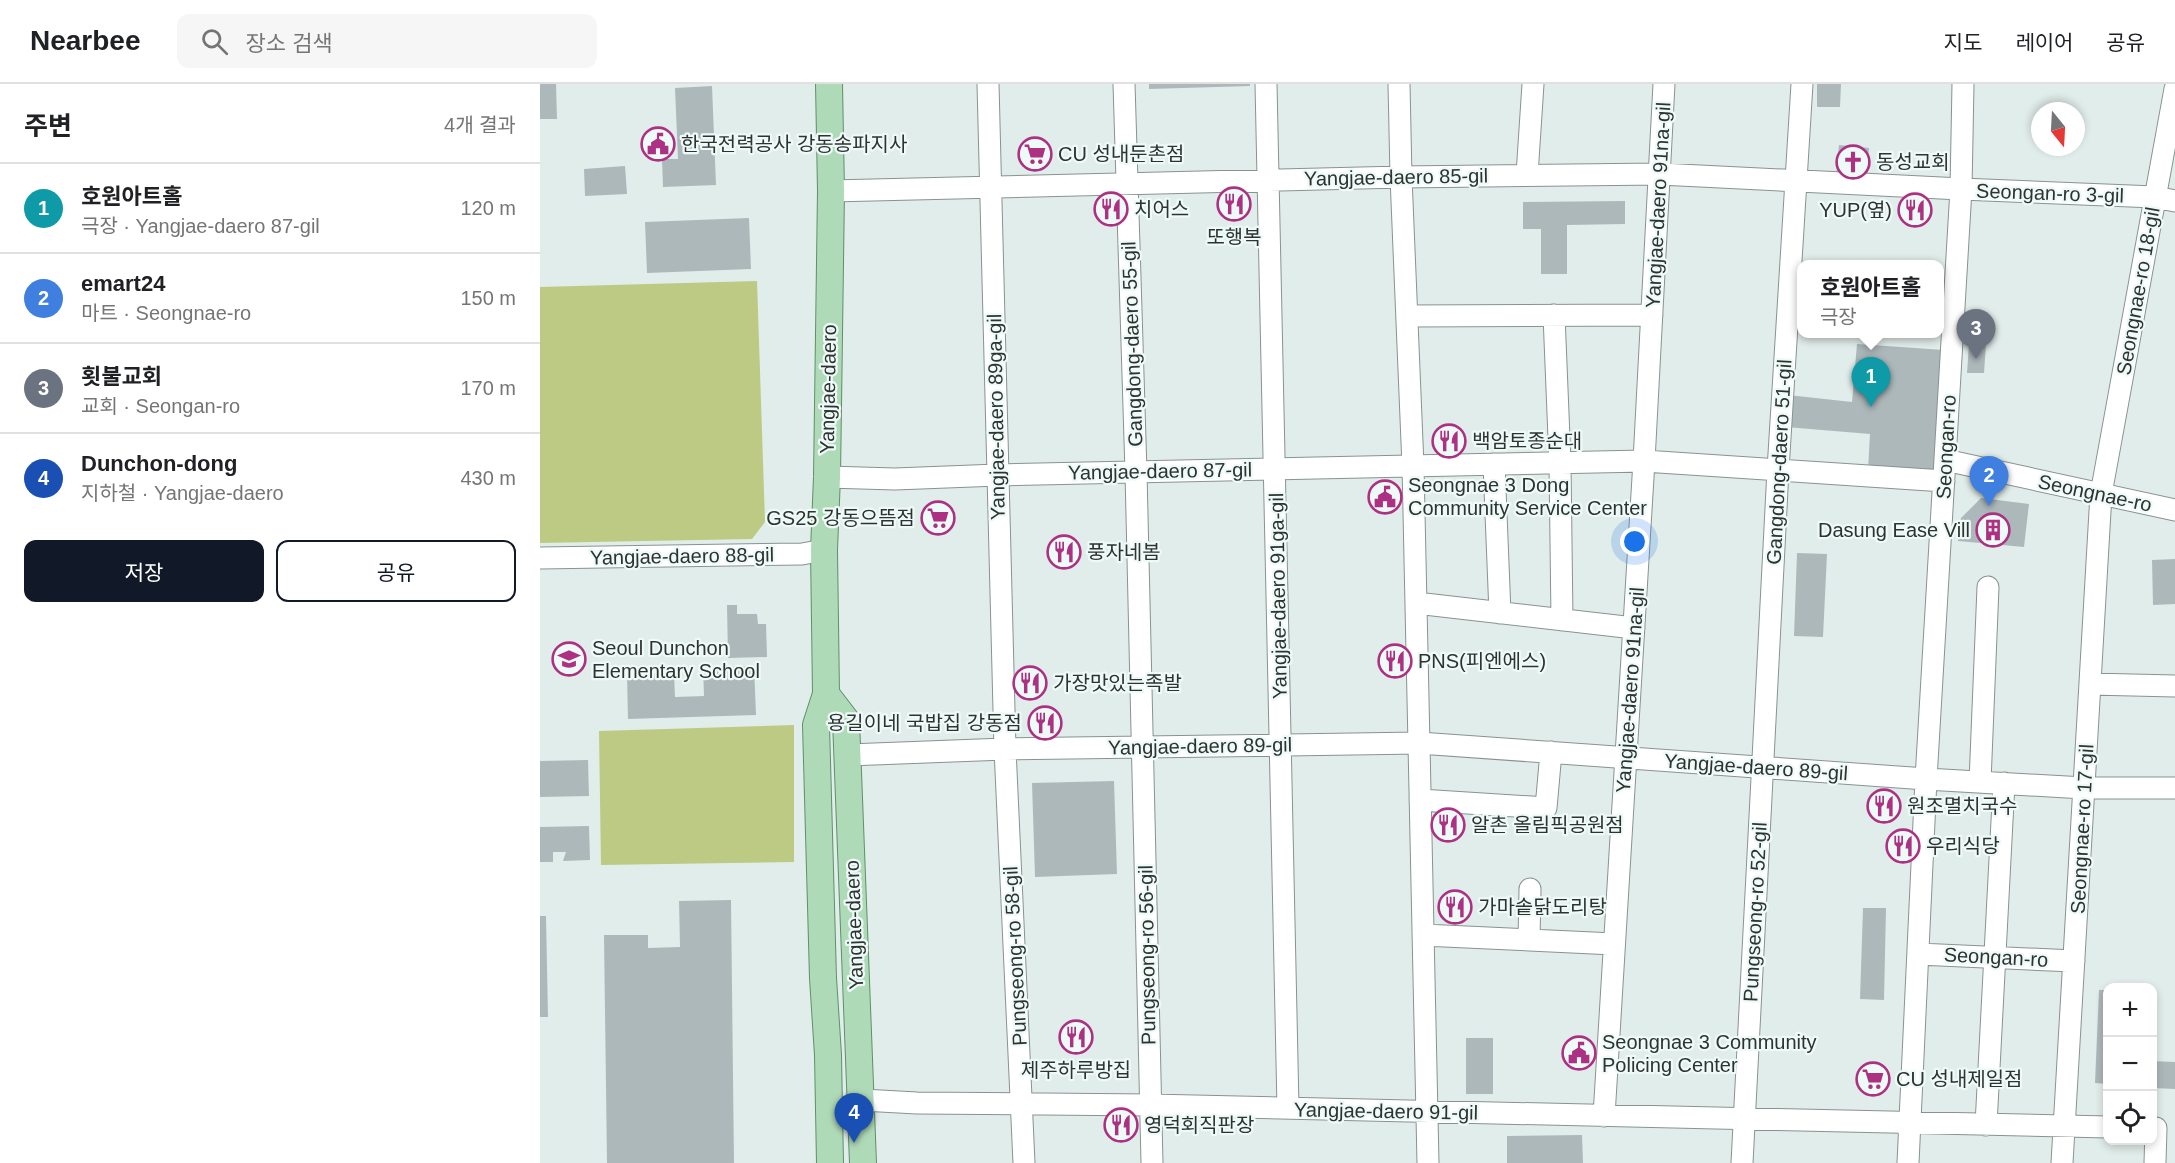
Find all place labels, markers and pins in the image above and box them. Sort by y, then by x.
public building icon: 한국전력공사 강동송파지사 [640,126,676,162]
place label: 한국전력공사 강동송파지사 [681,133,907,155]
supermarket icon: CU 성내둔촌점 [1017,136,1053,172]
place label: CU 성내둔촌점 [1058,143,1184,165]
church icon: 동성교회 [1835,144,1871,180]
place label: 동성교회 [1876,151,1950,173]
restaurant icon: 또행복 [1216,186,1252,222]
restaurant icon: 치어스 [1093,191,1129,227]
restaurant icon: YUP(옆) [1897,192,1933,228]
place label: 치어스 [1134,198,1189,220]
place label: YUP(옆) [1819,199,1892,221]
place label: 또행복 [1206,226,1262,248]
pin: 3 [1956,310,1996,359]
pin: 1 [1852,358,1890,407]
restaurant icon: 백암토종순대 [1431,423,1467,459]
place label: 백암토종순대 [1472,430,1582,452]
pin: 2 [1970,456,2008,506]
place label: Seongnae 3 Dong Community Service Center [1408,474,1647,519]
public building icon: Seongnae 3 Dong Community Service Center [1367,479,1403,515]
supermarket icon: GS25 강동으뜸점 [920,500,956,536]
place label: GS25 강동으뜸점 [766,507,915,529]
building icon: Dasung Ease Vill [1975,512,2011,548]
place label: Dasung Ease Vill [1818,519,1970,541]
restaurant icon: 풍자네봄 [1046,534,1082,570]
place label: 풍자네봄 [1087,541,1161,563]
place label: Seoul Dunchon Elementary School [592,637,760,682]
school or university icon: Seoul Dunchon Elementary School [551,641,587,677]
restaurant icon: PNS(피엔에스) [1377,643,1413,679]
place label: PNS(피엔에스) [1418,650,1546,672]
restaurant icon: 가장맛있는족발 [1012,665,1048,701]
place label: 가장맛있는족발 [1053,672,1182,694]
restaurant icon: 용길이네 국밥집 강동점 [1027,705,1063,741]
place label: 용길이네 국밥집 강동점 [827,712,1022,734]
restaurant icon: 원조멸치국수 [1866,788,1902,824]
place label: 원조멸치국수 [1907,795,2017,817]
restaurant icon: 알촌 올림픽공원점 [1430,807,1466,843]
place label: 알촌 올림픽공원점 [1471,814,1624,836]
restaurant icon: 우리식당 [1885,828,1921,864]
place label: 우리식당 [1926,835,2000,857]
restaurant icon: 가마솥닭도리탕 [1437,889,1473,925]
place label: 가마솥닭도리탕 [1478,896,1607,918]
restaurant icon: 제주하루방집 [1058,1019,1094,1055]
place label: Seongnae 3 Community Policing Center [1602,1031,1817,1076]
public building icon: Seongnae 3 Community Policing Center [1561,1035,1597,1071]
place label: 제주하루방집 [1021,1059,1131,1081]
supermarket icon: CU 성내제일점 [1855,1061,1891,1097]
place label: CU 성내제일점 [1896,1068,2022,1090]
pin: 4 [834,1094,874,1143]
restaurant icon: 영덕회직판장 [1103,1107,1139,1143]
place label: 영덕회직판장 [1144,1114,1254,1136]

